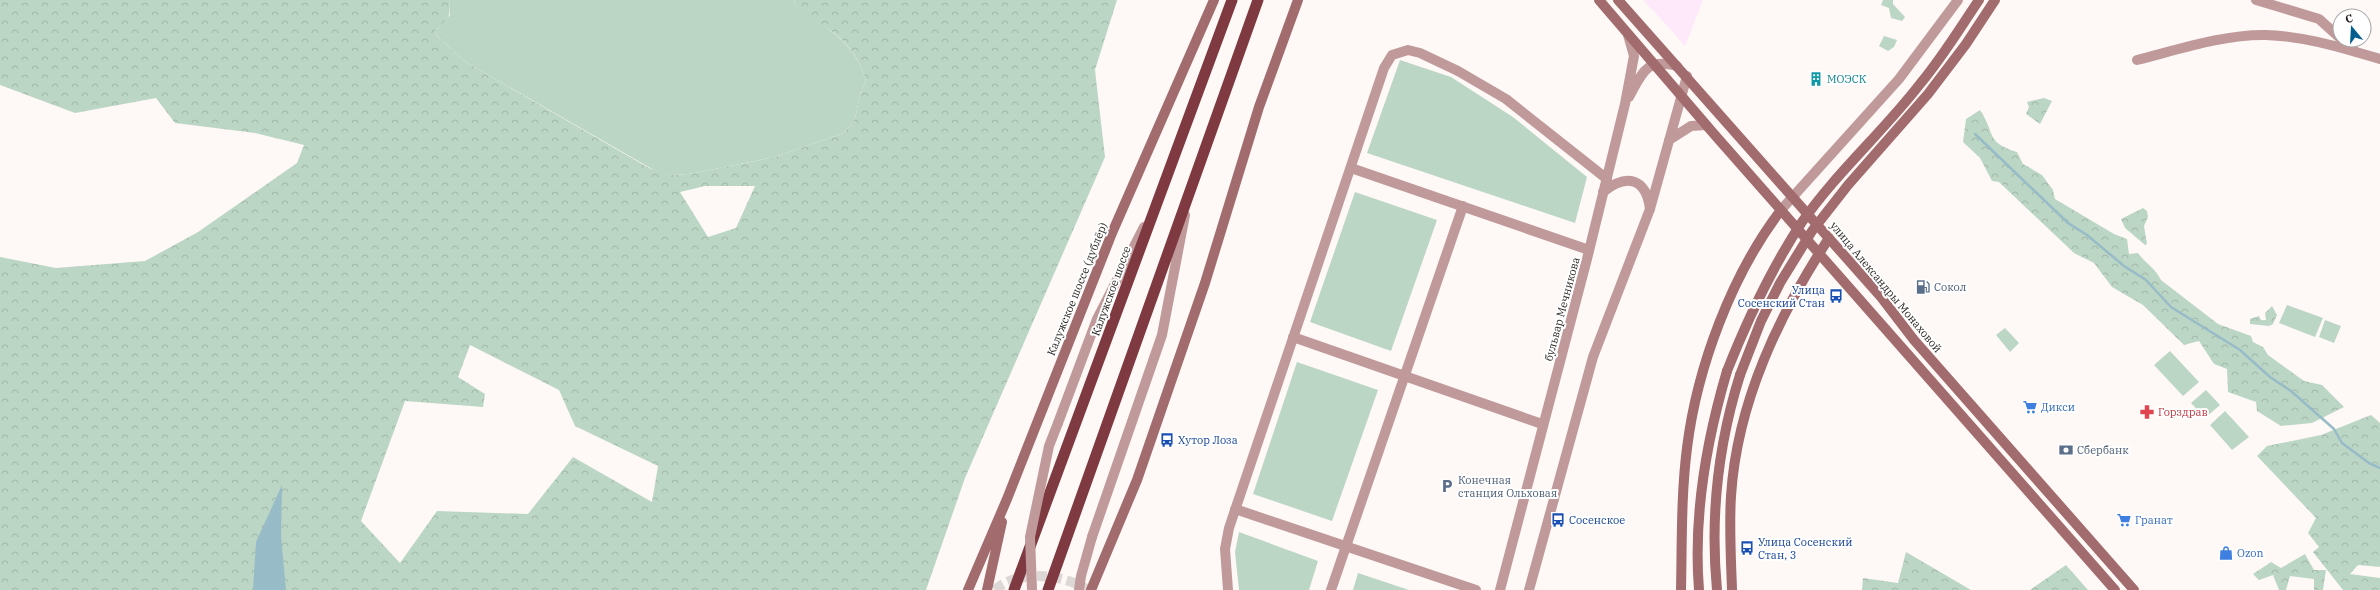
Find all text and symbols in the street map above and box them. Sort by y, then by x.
north arrow [2332,8,2372,48]
text: С [2343,11,2355,26]
building icon: МОЭСК [1808,71,1824,87]
place label: МОЭСК [1827,72,1867,86]
street label: улица Александры Монаховой [1827,219,1945,355]
street label: Калужское шоссе (дублёр) [1044,221,1110,357]
street label: Калужское шоссе [1089,244,1133,338]
street label: бульвар Мечникова [1541,256,1583,362]
fuel station icon: Сокол [1915,279,1931,295]
place label: Сокол [1934,280,1967,294]
place label: Улица Сосенский Стан [1738,283,1825,310]
bus stop icon: Улица Сосенский Стан [1828,288,1844,304]
supermarket icon: Дикси [2022,399,2038,415]
place label: Дикси [2041,400,2075,414]
pharmacy icon: Горздрав [2139,404,2155,420]
place label: Горздрав [2158,405,2208,419]
bus stop icon: Хутор Лоза [1159,432,1175,448]
place label: Хутор Лоза [1178,433,1238,447]
bank icon: Сбербанк [2058,442,2074,458]
place label: Сбербанк [2077,443,2129,457]
place label: Конечная станция Ольховая [1458,473,1557,500]
parking icon: Конечная станция Ольховая [1439,478,1455,494]
bus stop icon: Сосенское [1550,512,1566,528]
supermarket icon: Гранат [2116,512,2132,528]
place label: Сосенское [1569,513,1625,527]
place label: Гранат [2135,513,2173,527]
place label: Улица Сосенский Стан, 3 [1758,535,1852,562]
bus stop icon: Улица Сосенский Стан, 3 [1739,540,1755,556]
shop icon: Ozon [2218,545,2234,561]
place label: Ozon [2237,546,2264,560]

